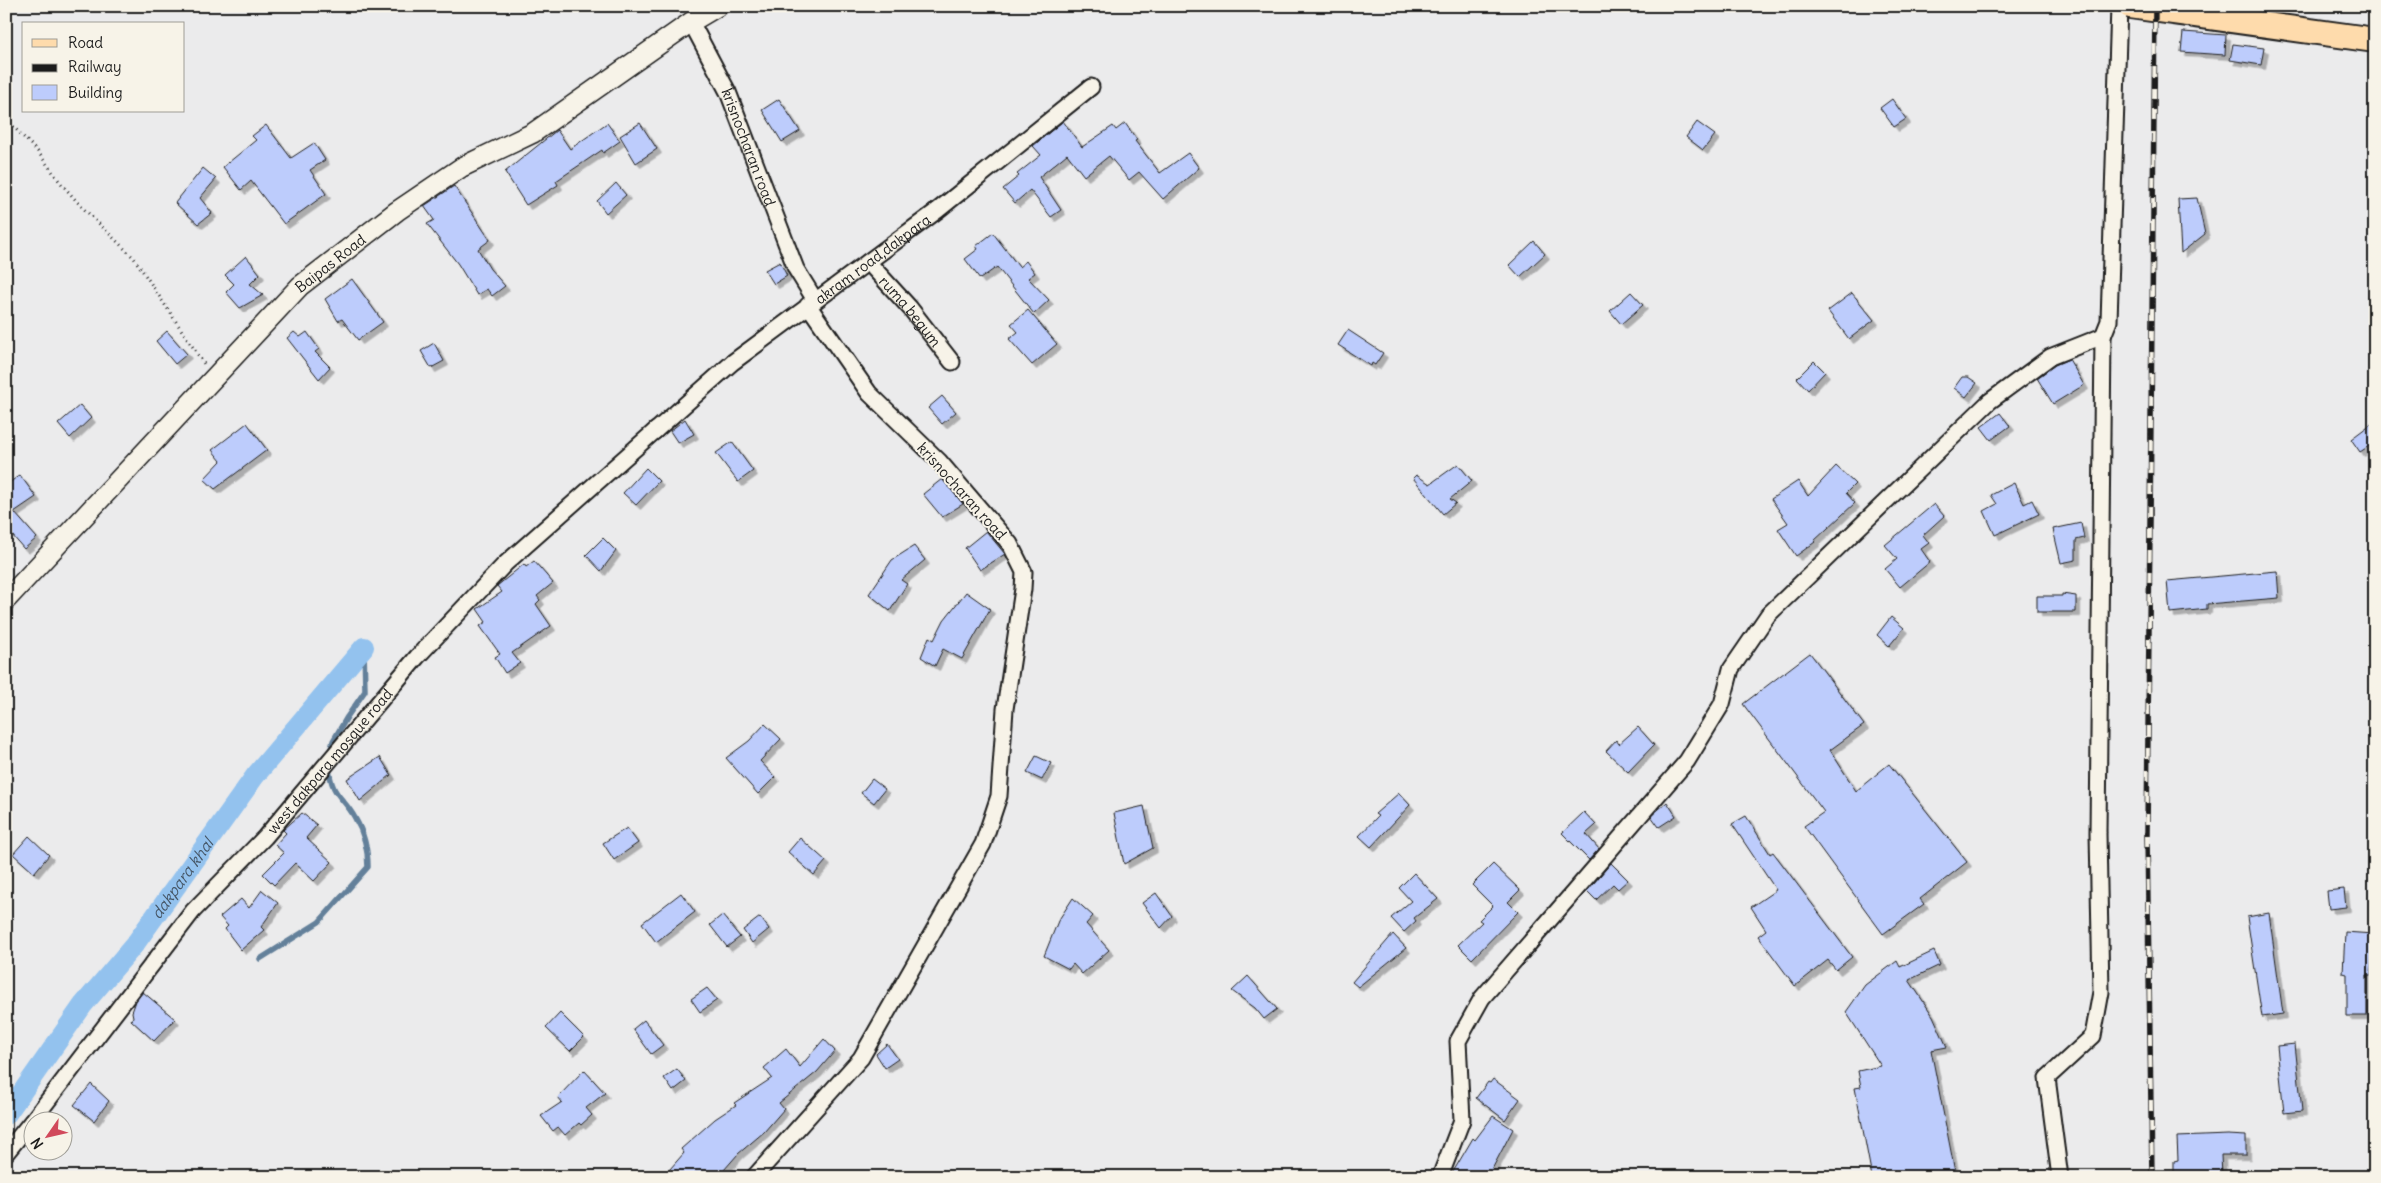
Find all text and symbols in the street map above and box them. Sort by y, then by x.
legend [22,22,185,112]
text: Road [68,33,103,52]
text: Railway [68,57,122,76]
text: Building [68,83,123,102]
street label: krisnocharan road [718,85,780,209]
street label: akram road,dakpara [811,209,934,308]
street label: Baipas Road [291,229,369,296]
street label: ruma begum [876,272,946,350]
street label: krisnocharan road [913,438,1011,544]
street label: west dakpara mosque road [262,684,396,838]
water label: dakpara khal [146,832,219,923]
north arrow [22,1110,72,1160]
text: N [27,1134,47,1152]

